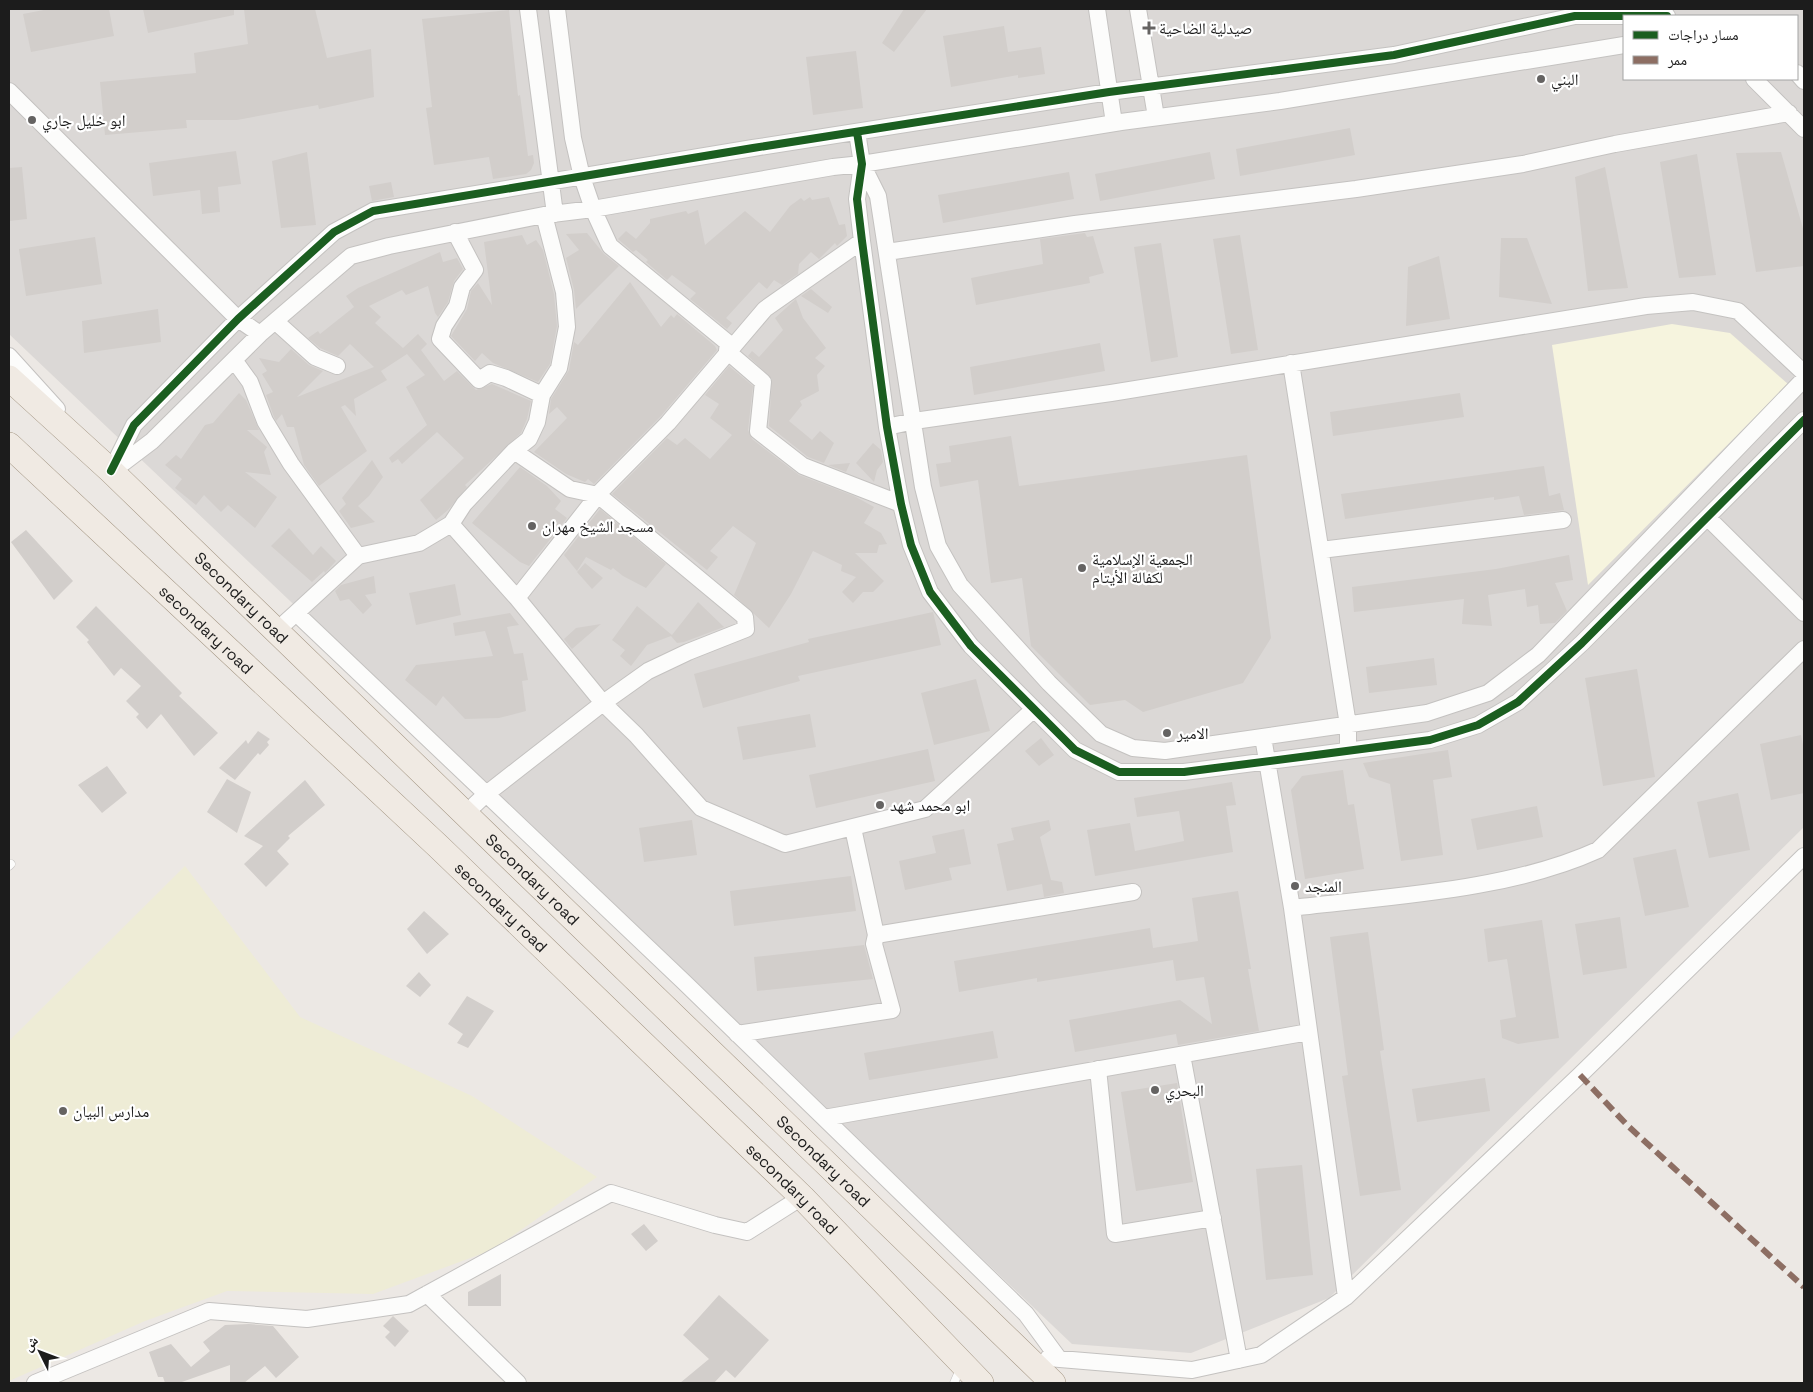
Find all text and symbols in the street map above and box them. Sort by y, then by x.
legend [1623,15,1798,80]
place label: صيدلية الضاحية [1159,18,1252,39]
marker: صيدلية الضاحية [1143,22,1155,34]
text: مسار دراجات [1668,25,1739,44]
text: ممر [1667,50,1687,69]
place label: البني [1551,69,1579,92]
marker: البني [1535,73,1547,85]
place label: ابو خليل جاري [42,110,126,133]
marker: ابو خليل جاري [26,114,38,126]
place label: مسجد الشيخ مهران [542,516,654,537]
marker: مسجد الشيخ مهران [526,520,538,532]
street label: Secondary road [190,547,293,648]
place label: الجمعية الإسلامية لكفالة الأيتام [1092,549,1193,588]
marker: الجمعية الإسلامية لكفالة الأيتام [1076,562,1088,574]
street label: secondary road [155,580,258,679]
place label: الامير [1176,723,1209,744]
marker: الامير [1161,727,1173,739]
place label: ابو محمد شهد [890,795,970,816]
marker: ابو محمد شهد [874,799,886,811]
street label: Secondary road [481,829,584,930]
street label: secondary road [450,857,552,957]
place label: المنجد [1305,876,1342,897]
marker: المنجد [1289,880,1301,892]
place label: البحري [1165,1080,1204,1103]
marker: البحري [1149,1084,1161,1096]
place label: مدارس البيان [73,1101,149,1122]
marker: مدارس البيان [57,1105,69,1117]
street label: Secondary road [772,1111,875,1211]
street label: secondary road [742,1138,843,1239]
north arrow [15,1327,65,1377]
text: ش [19,1332,42,1355]

